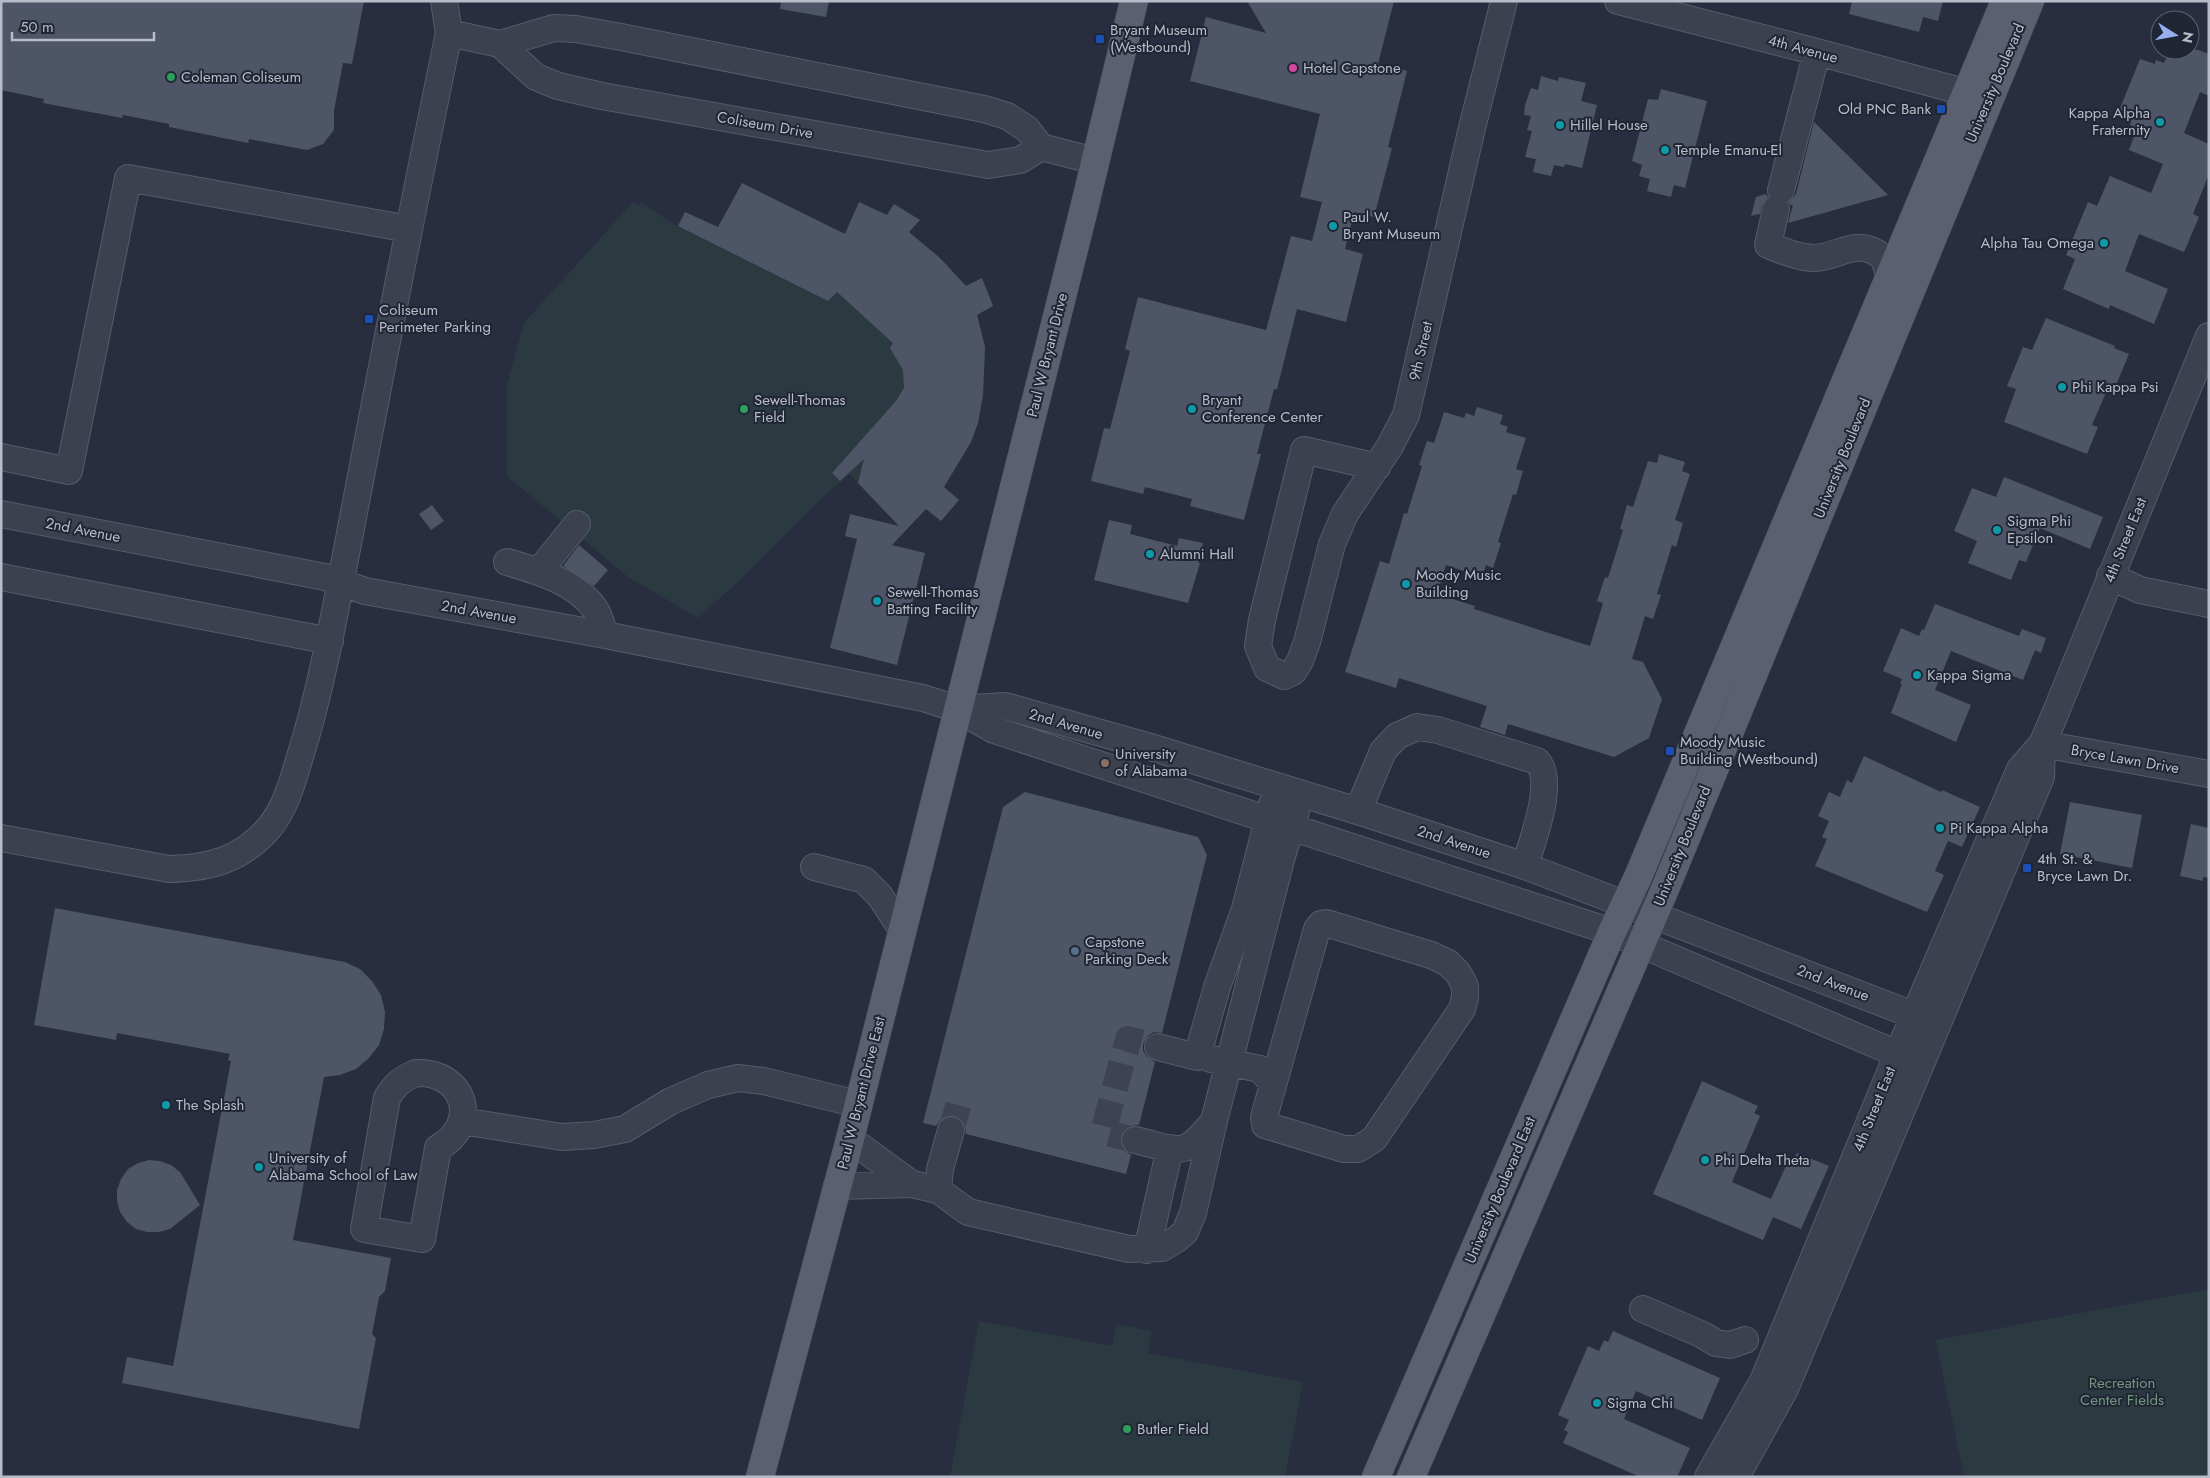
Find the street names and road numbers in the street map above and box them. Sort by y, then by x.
street label: University Boulevard [1960,20,2030,146]
street label: 4th Avenue [1766,29,1841,69]
street label: Coliseum Drive [715,106,815,144]
street label: Paul W Bryant Drive [1021,290,1073,419]
street label: 9th Street [1403,319,1439,383]
street label: University Boulevard [1808,395,1876,521]
street label: 4th Street East [2098,494,2152,586]
street label: 2nd Avenue [44,512,123,548]
street label: 2nd Avenue [440,595,519,629]
street label: 2nd Avenue [1026,703,1106,745]
street label: Bryce Lawn Drive [2069,739,2181,779]
street label: University Boulevard [1648,783,1716,909]
street label: 2nd Avenue [1414,820,1494,864]
street label: 2nd Avenue [1793,959,1873,1007]
street label: Paul W Bryant Drive East [831,1014,891,1172]
street label: 4th Street East [1847,1063,1901,1155]
street label: University Boulevard East [1459,1113,1541,1267]

